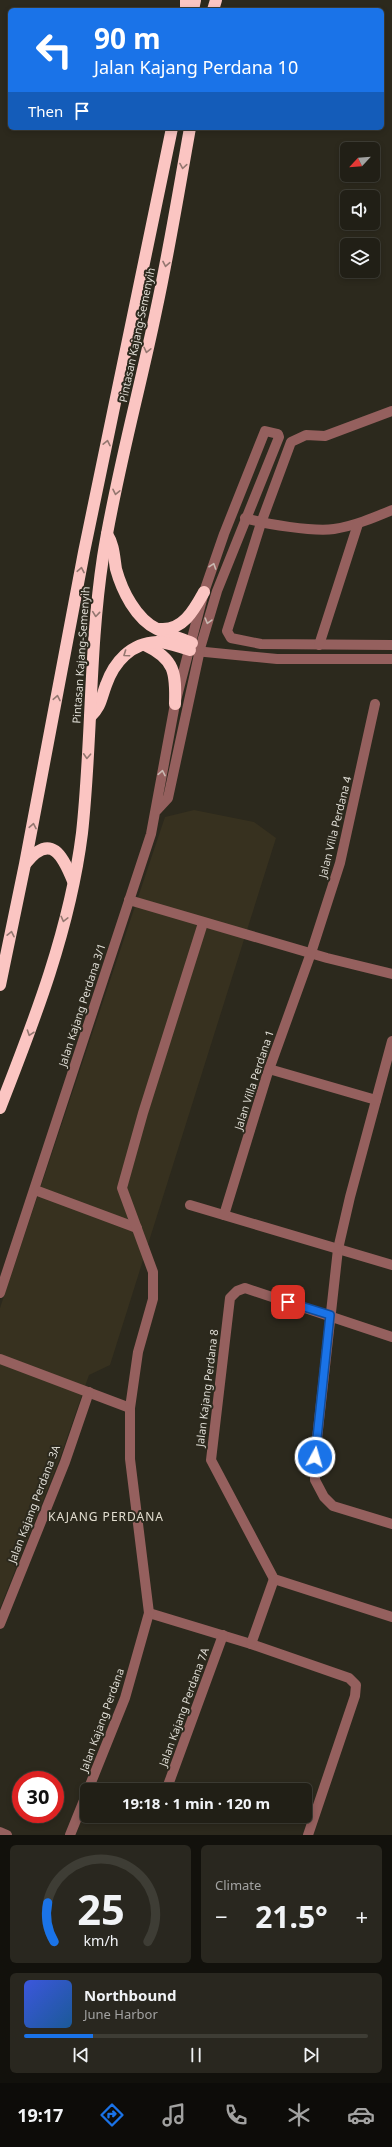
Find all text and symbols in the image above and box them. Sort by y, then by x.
text: 90 m [94,19,161,57]
icon: left [28,24,80,76]
text: Jalan Kajang Perdana 10 [94,55,298,79]
icon: arrive [71,100,93,122]
text: Then [28,101,63,121]
north arrow [340,142,380,182]
map controls [340,142,380,278]
one-way arrow [179,163,188,170]
button: sound [340,190,380,230]
button: layers [340,238,380,278]
one-way arrow [162,261,171,267]
street label: Pintasan Kajang-Semenyih [115,266,158,404]
one-way arrow [144,347,152,353]
one-way arrow [102,439,110,446]
one-way arrow [112,489,120,495]
one-way arrow [208,562,217,569]
one-way arrow [76,567,84,573]
street label: Pintasan Kajang-Semenyih [68,586,93,724]
one-way arrow [92,611,101,617]
one-way arrow [204,617,213,624]
one-way arrow [124,649,131,656]
one-way arrow [52,695,60,701]
one-way arrow [83,753,92,759]
one-way arrow [158,770,166,777]
street label: Jalan Villa Perdana 4 [314,774,355,880]
one-way arrow [28,822,36,829]
one-way arrow [60,915,69,922]
one-way arrow [6,930,14,937]
street label: Jalan Kajang Perdana 3/1 [54,941,109,1069]
street label: Jalan Villa Perdana 1 [230,1028,277,1133]
one-way arrow [26,1029,35,1036]
pin [271,1285,305,1319]
icon: arrive [277,1291,299,1313]
street label: Jalan Kajang Perdana 8 [192,1328,221,1449]
position arrow [294,1436,336,1478]
street label: Jalan Kajang Perdana 3A [4,1442,63,1566]
district label: KAJANG PERDANA [48,1508,164,1525]
street label: Jalan Kajang Perdana 7A [155,1644,212,1769]
street label: Jalan Kajang Perdana [75,1666,127,1775]
speed limit sign: 30 [12,1771,64,1823]
text: 19:18 · 1 min · 120 m [122,1793,270,1813]
text: Climate [215,1876,261,1894]
text: 25 [77,1881,124,1937]
text: 21.5° [255,1896,328,1937]
text: − [215,1901,228,1931]
text: + [355,1901,368,1931]
text: km/h [83,1931,118,1950]
text: Northbound [84,1985,176,2005]
text: June Harbor [84,2005,158,2023]
icon: previous [70,2044,92,2066]
icon: pause [185,2044,207,2066]
icon: next [300,2044,322,2066]
icon: directions [98,2101,126,2129]
icon: music [160,2101,188,2129]
icon: phone [222,2101,250,2129]
icon: climate [285,2101,313,2129]
icon: car [347,2101,375,2129]
text: 19:17 [17,2103,63,2127]

